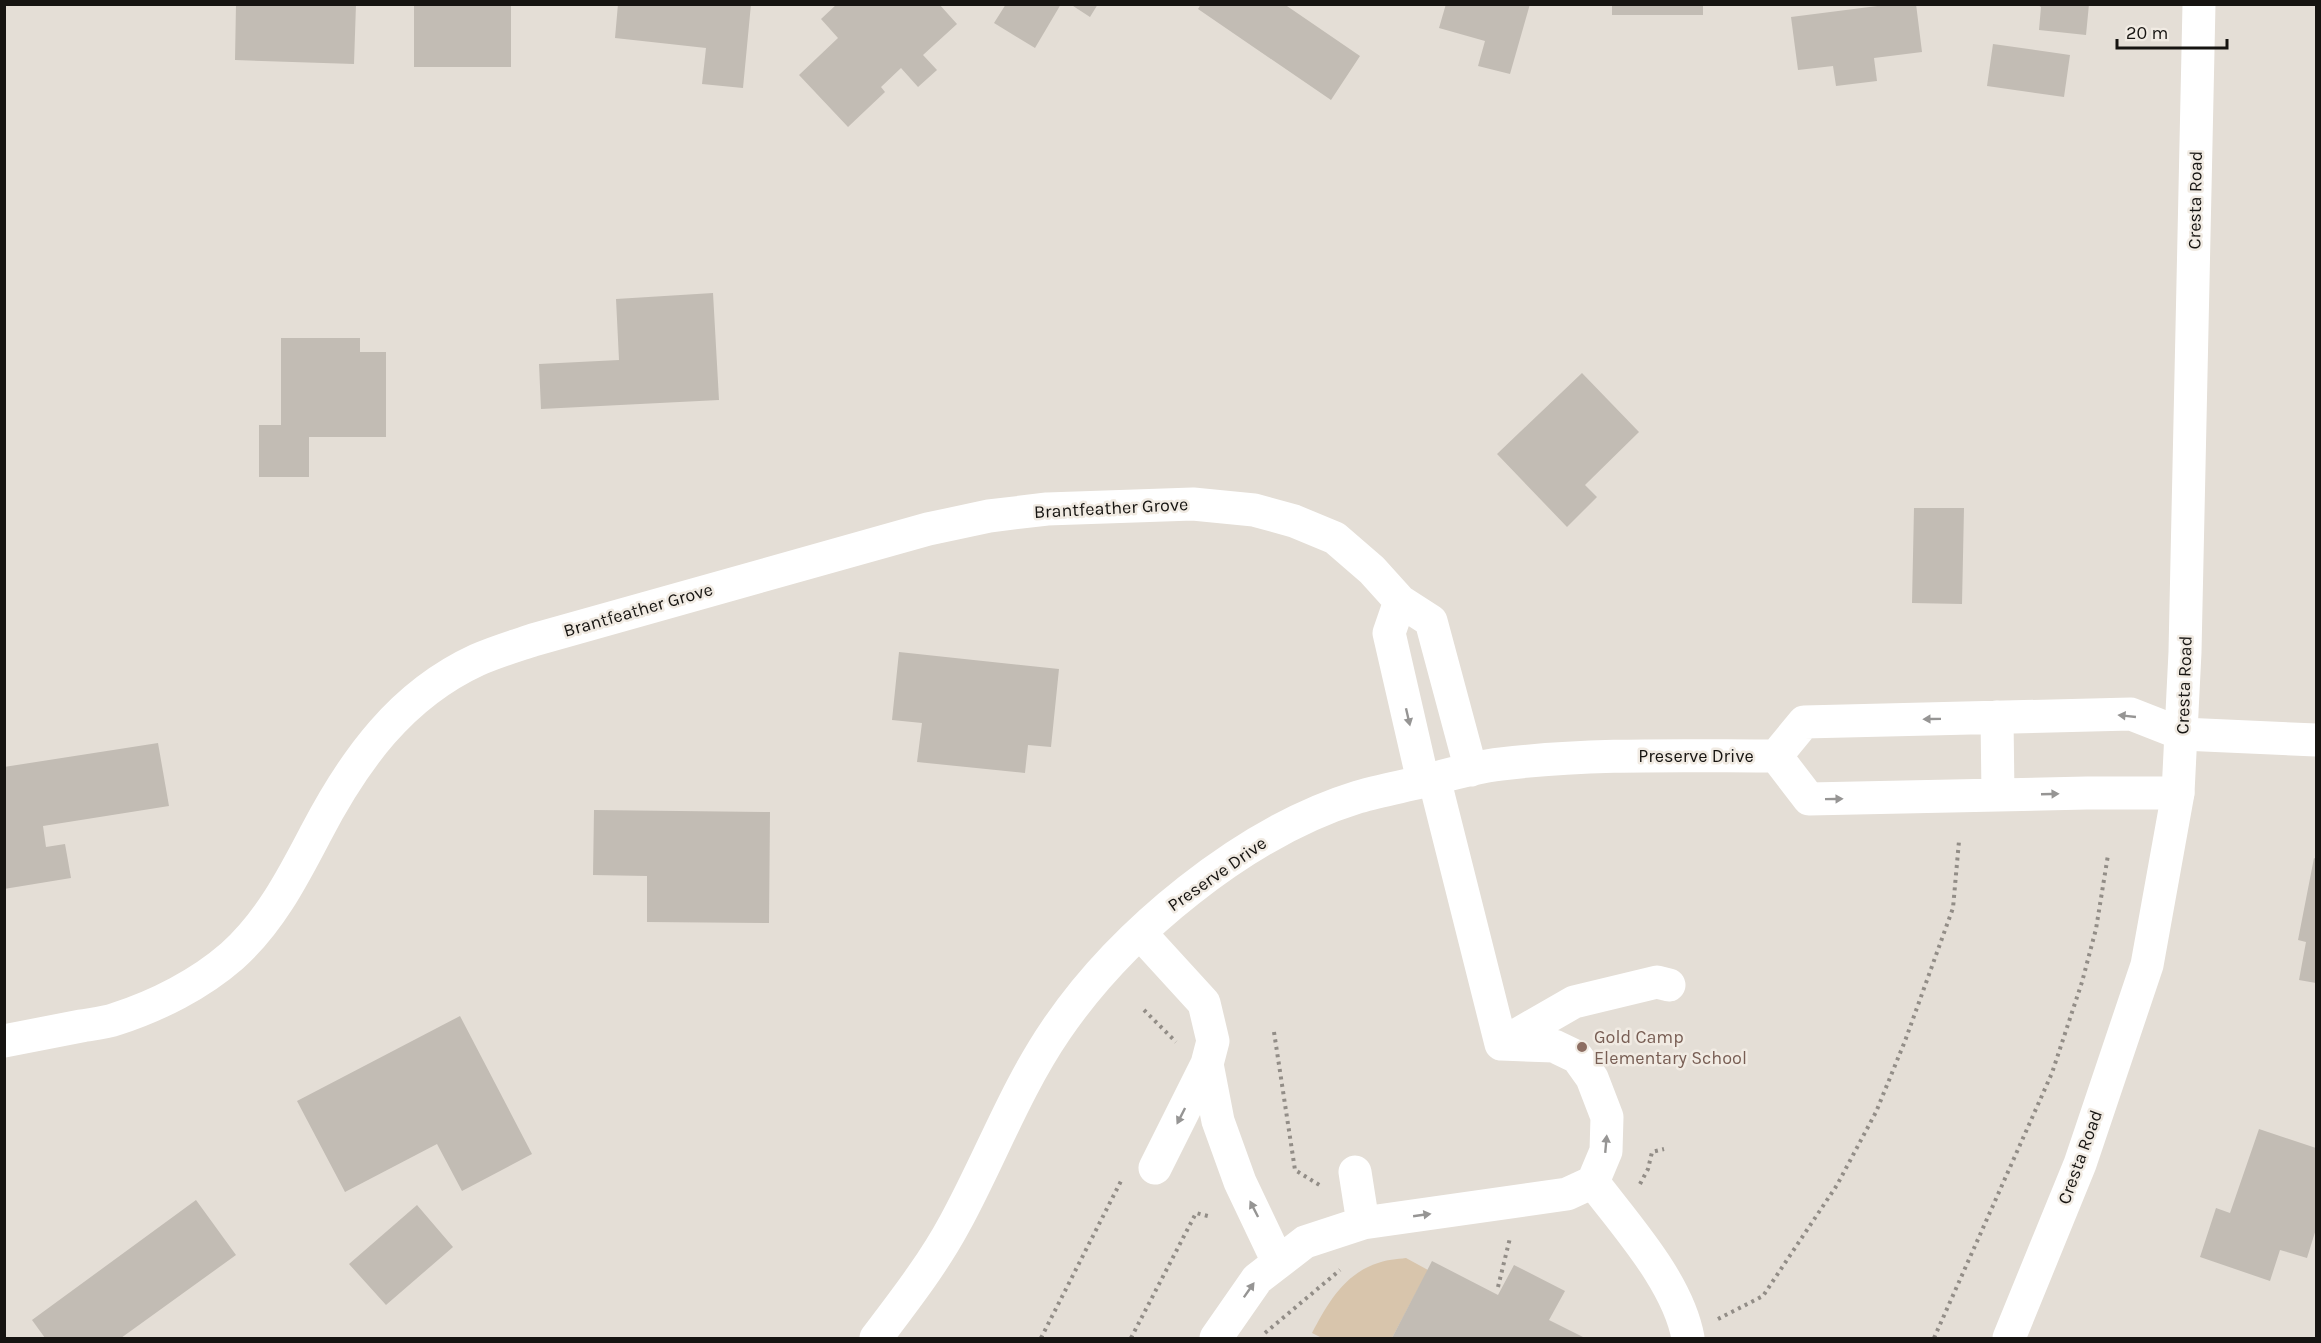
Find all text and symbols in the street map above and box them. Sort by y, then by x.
scale bar [2117,12,2226,50]
text: 20 m [2126,22,2168,44]
street label: Cresta Road [2183,150,2207,250]
street label: Brantfeather Grove [1033,493,1189,523]
street label: Brantfeather Grove [561,578,715,642]
street label: Cresta Road [2171,635,2197,735]
one-way arrow [1404,707,1413,726]
one-way arrow [2117,711,2136,721]
one-way arrow [1923,714,1942,724]
street label: Preserve Drive [1638,745,1754,767]
one-way arrow [2040,789,2059,798]
one-way arrow [1824,794,1843,804]
street label: Preserve Drive [1163,832,1271,916]
place label: Gold Camp Elementary School [1594,1026,1747,1069]
marker: Gold Camp Elementary School [1575,1040,1589,1054]
one-way arrow [1176,1107,1185,1124]
street label: Cresta Road [2053,1107,2107,1207]
one-way arrow [1601,1134,1610,1153]
one-way arrow [1249,1200,1259,1217]
one-way arrow [1412,1211,1431,1220]
one-way arrow [1243,1283,1255,1299]

